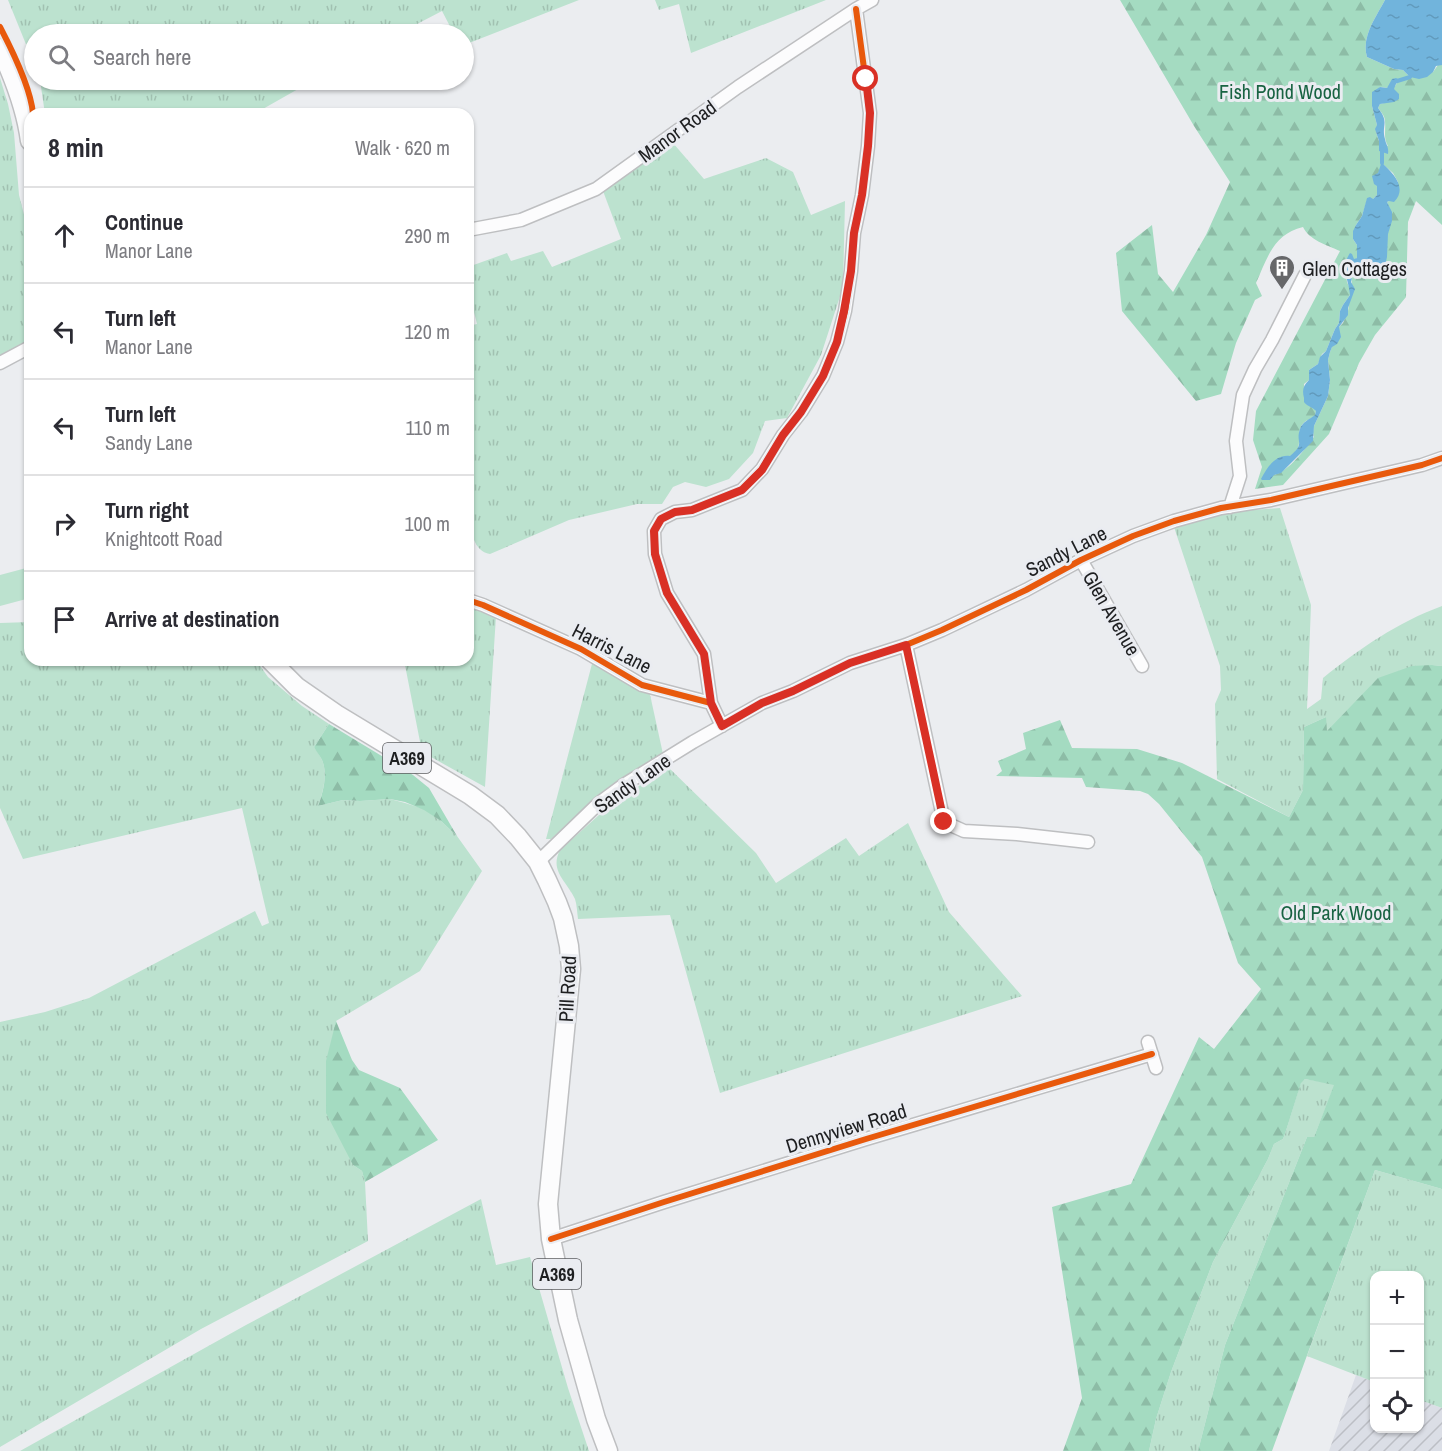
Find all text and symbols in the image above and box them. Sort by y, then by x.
search box [24,24,474,90]
icon: search [45,41,78,74]
text: Search here [93,42,191,72]
route start [852,65,878,91]
park label: Fish Pond Wood [1219,78,1341,105]
street label: Manor Road [633,94,721,168]
text: 8 min [48,130,104,165]
text: Walk · 620 m [355,134,450,161]
text: Continue [105,207,183,237]
icon: ahead [48,219,81,252]
text: 290 m [404,222,450,249]
text: Manor Lane [105,237,193,264]
building icon: Glen Cottages [1267,253,1297,291]
place label: Glen Cottages [1302,255,1407,282]
text: Turn left [105,303,176,333]
icon: left [48,315,81,348]
text: 120 m [404,318,450,345]
text: Manor Lane [105,333,193,360]
text: Turn left [105,399,176,429]
icon: left [48,411,81,444]
text: 110 m [406,414,450,441]
text: Sandy Lane [105,429,193,456]
text: Turn right [105,495,189,525]
icon: right [48,507,81,540]
text: 100 m [404,510,450,537]
street label: Sandy Lane [1021,519,1111,583]
text: Knightcott Road [105,525,223,552]
street label: Glen Avenue [1077,566,1147,660]
icon: arrive [48,603,81,636]
text: Arrive at destination [105,604,279,634]
street label: Harris Lane [568,617,656,679]
road number: A369 [383,743,431,773]
street label: Sandy Lane [588,747,676,819]
route end [930,808,956,834]
park label: Old Park Wood [1281,899,1391,926]
street label: Pill Road [552,955,582,1023]
street label: Dennyview Road [782,1097,910,1159]
road number: A369 [533,1259,581,1289]
map controls [1370,1271,1424,1433]
button: + [1370,1271,1424,1325]
button: − [1370,1325,1424,1379]
button: locate [1370,1379,1424,1433]

